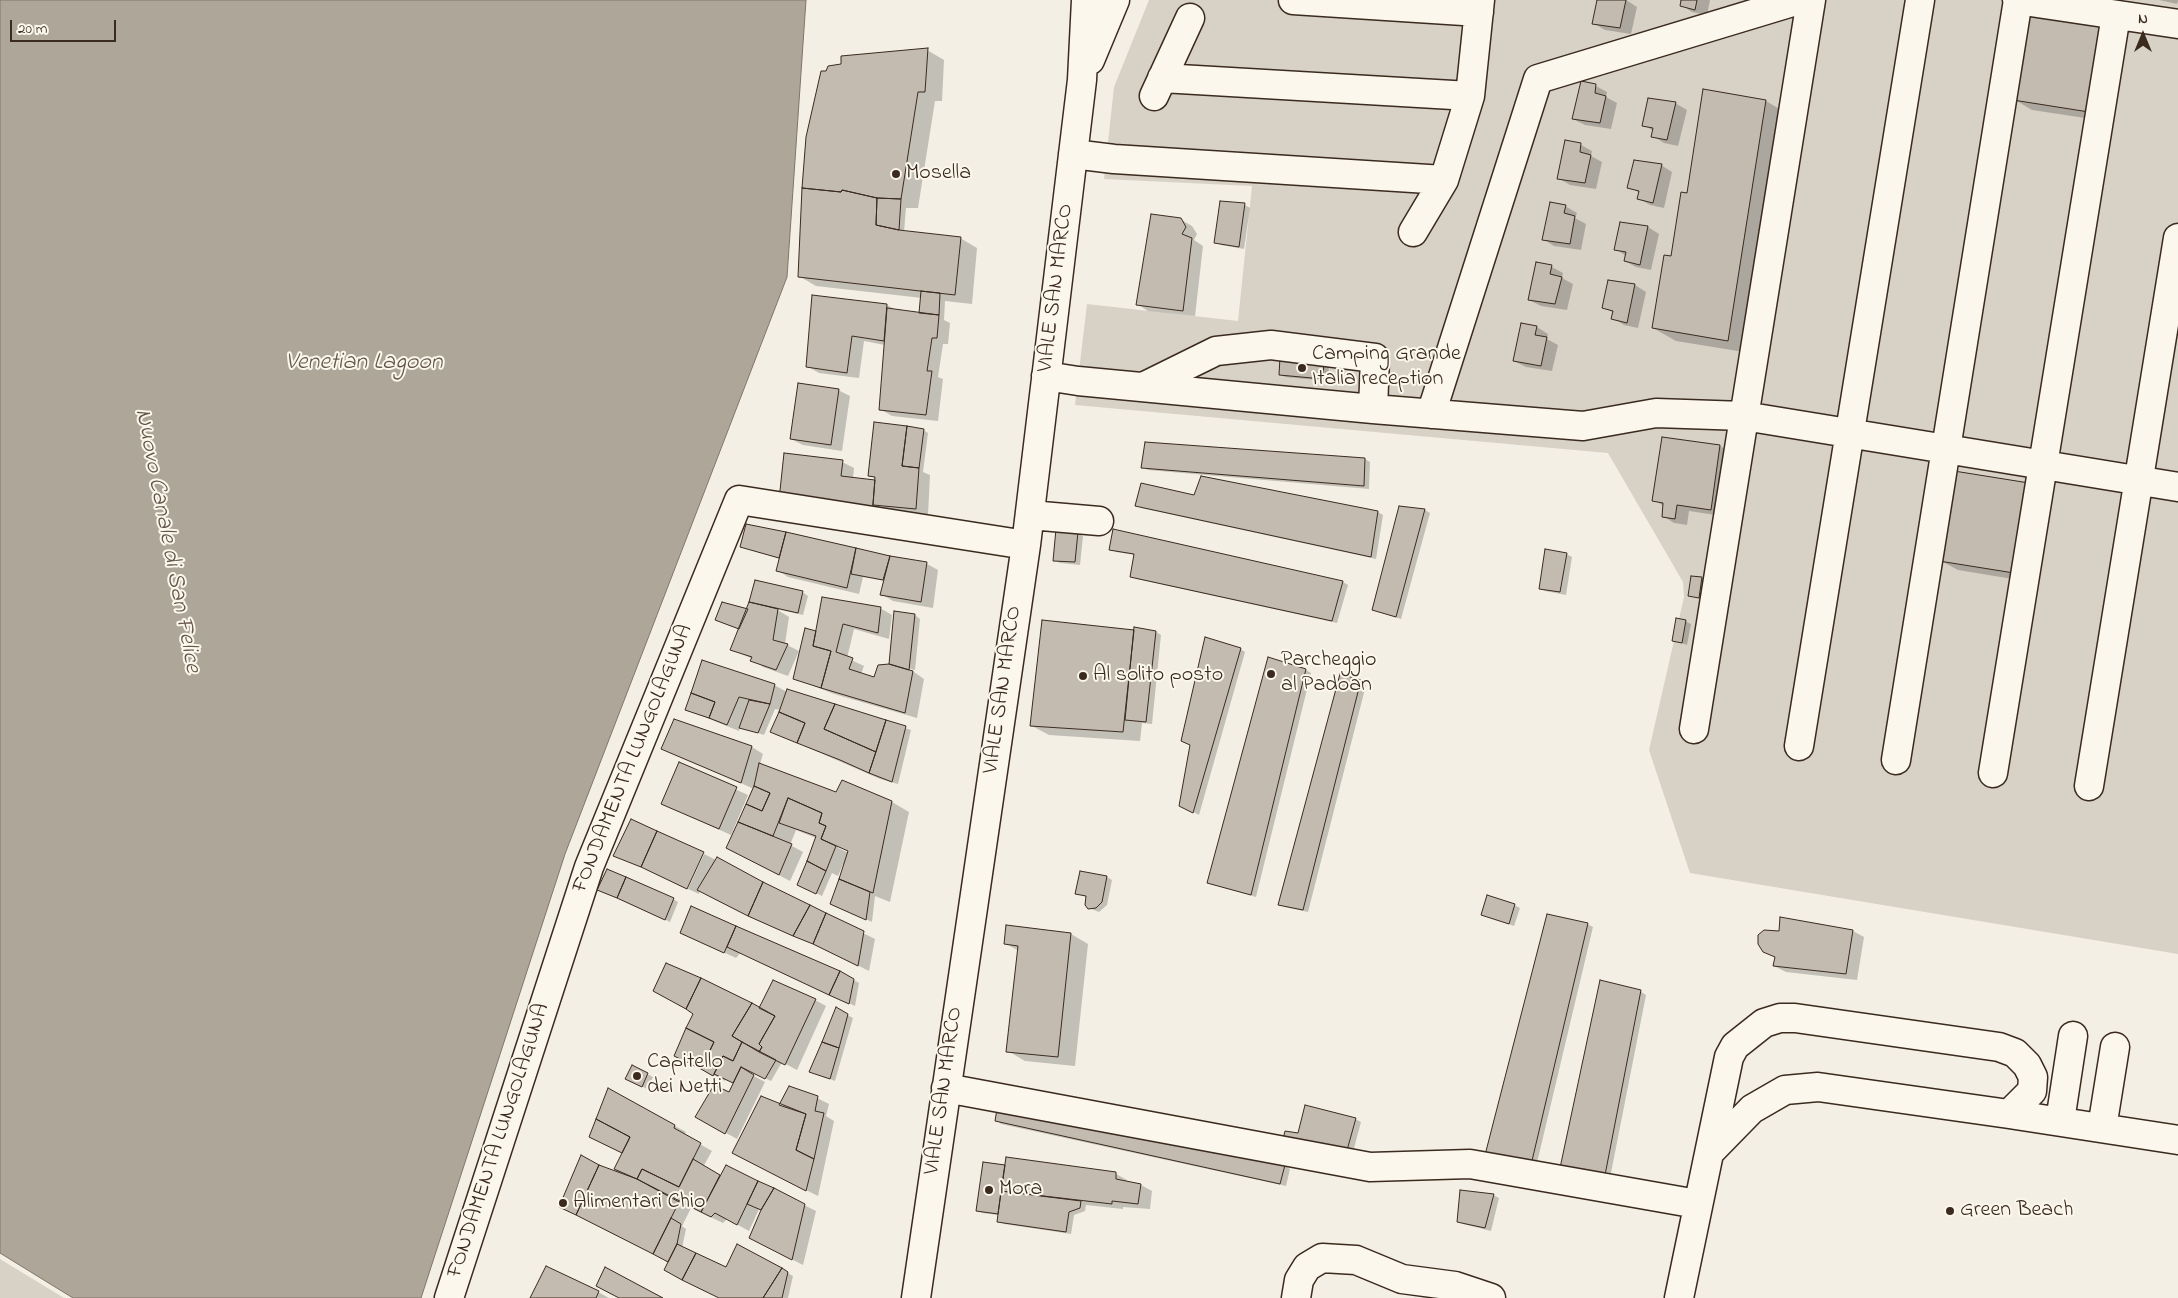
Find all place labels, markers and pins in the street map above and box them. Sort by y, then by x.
place label: Mosella [906,161,971,187]
marker: Mosella [890,168,902,180]
place label: Camping Grande Italia reception [1312,342,1461,394]
marker: Camping Grande Italia reception [1296,362,1308,374]
place label: Parcheggio al Padoan [1281,648,1376,699]
place label: Al solito posto [1093,663,1223,689]
marker: Parcheggio al Padoan [1265,668,1277,680]
marker: Al solito posto [1077,670,1089,682]
place label: Capitello dei Netti [647,1050,723,1102]
marker: Capitello dei Netti [631,1070,643,1082]
place label: Mora [999,1177,1042,1203]
marker: Mora [983,1184,995,1196]
place label: Alimentari Chio [573,1190,705,1216]
marker: Alimentari Chio [557,1197,569,1209]
place label: Green Beach [1960,1198,2073,1224]
marker: Green Beach [1944,1205,1956,1217]

